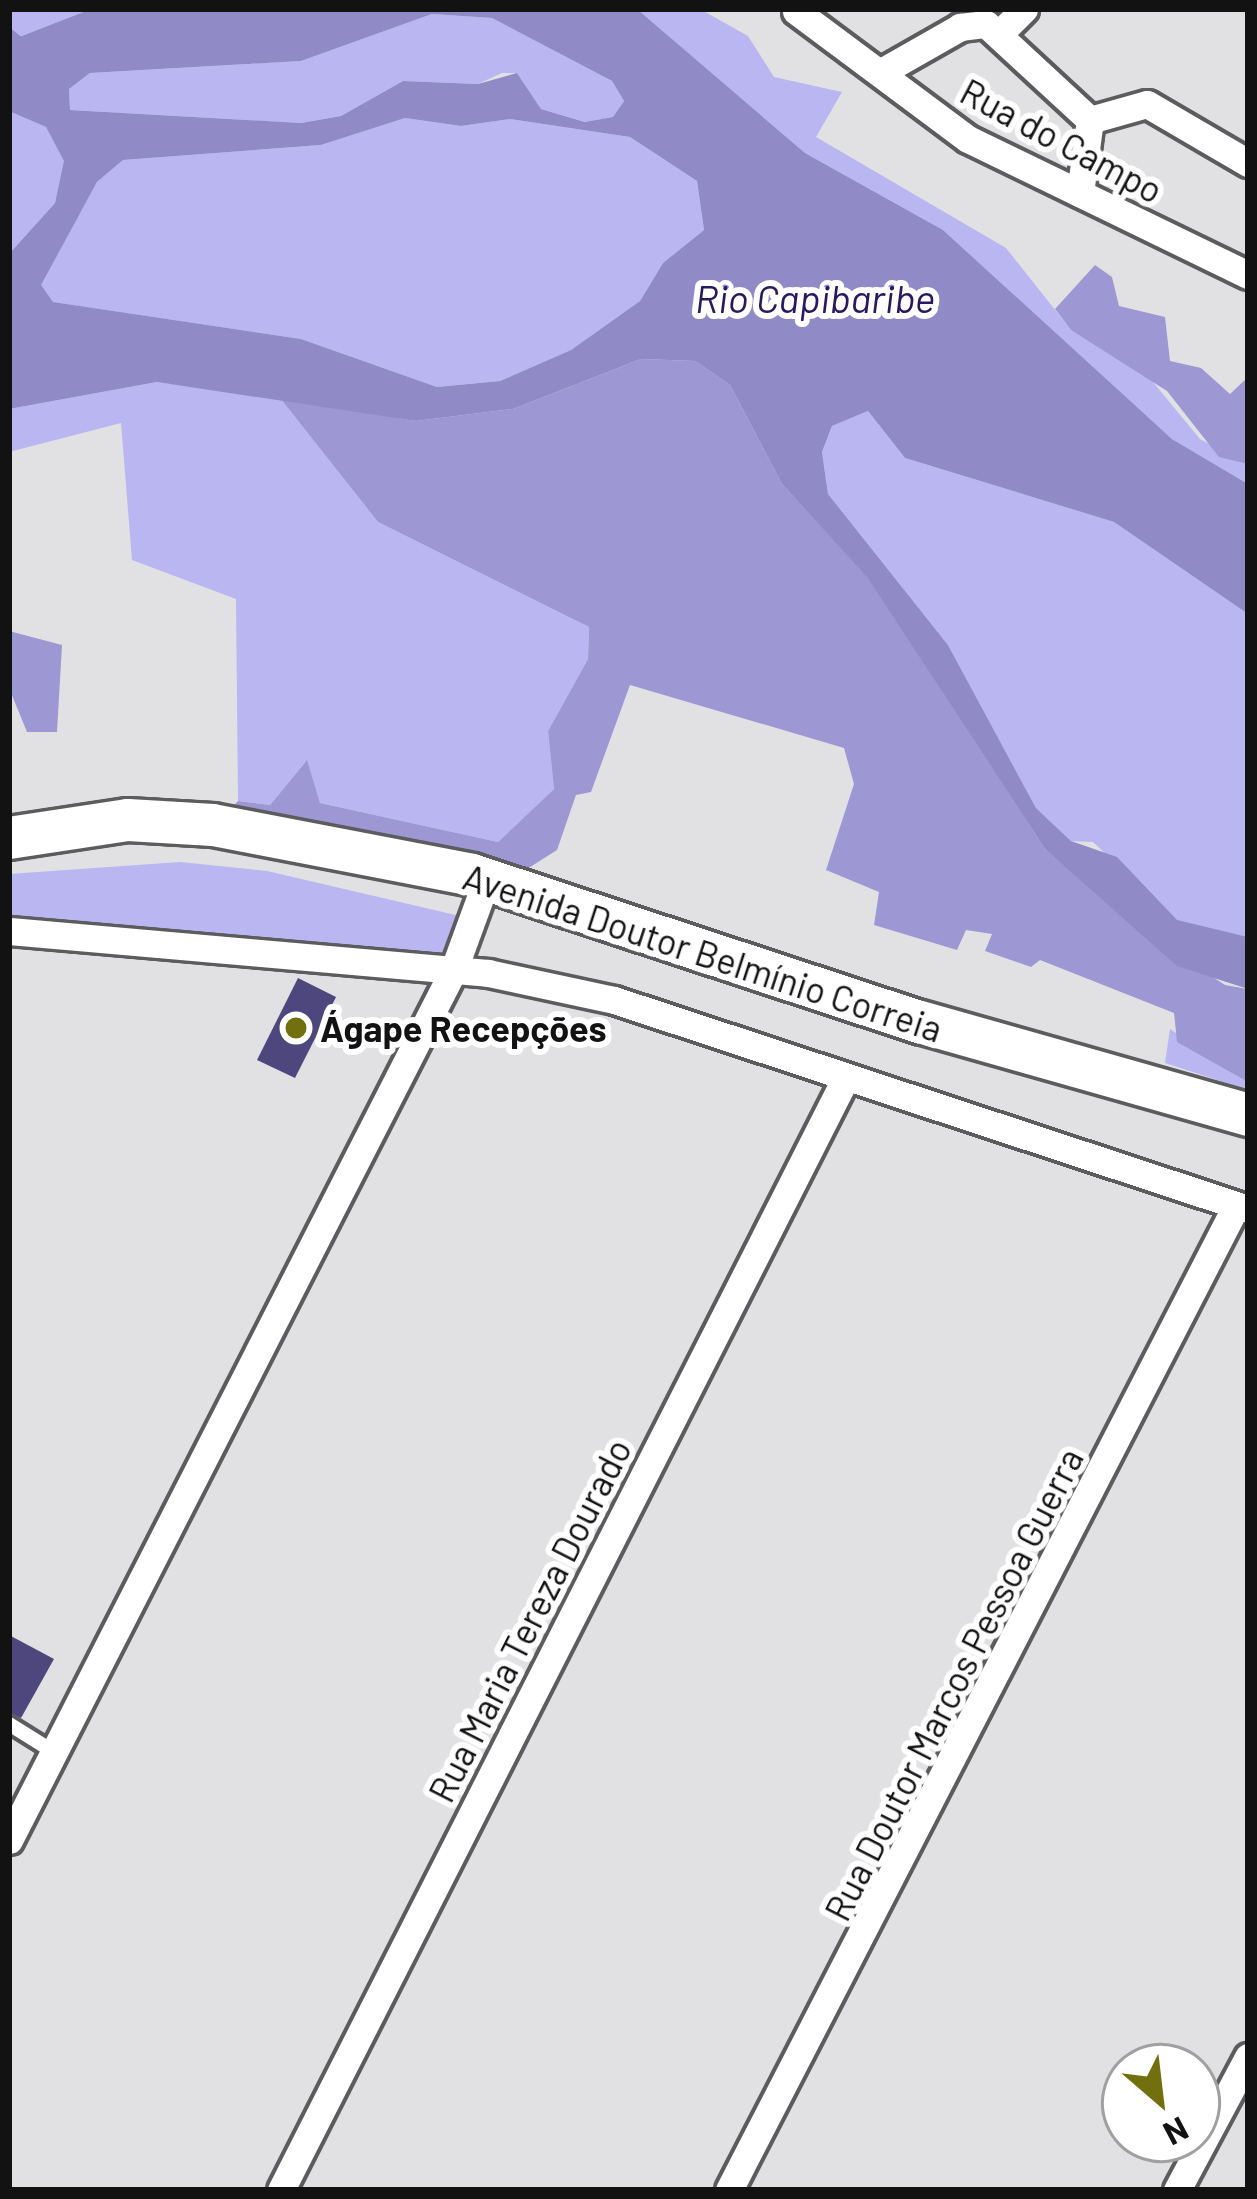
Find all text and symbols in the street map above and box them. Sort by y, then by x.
street label: Rua do Campo [954,69,1170,211]
water label: Rio Capibaribe [695,275,935,321]
street label: Avenida Doutor Belmínio Correia [458,854,948,1050]
place label: Ágape Recepções [320,1006,607,1050]
marker: Ágape Recepções [283,1015,309,1041]
street label: Rua Maria Tereza Dourado [419,1431,639,1809]
street label: Rua Doutor Marcos Pessoa Guerra [815,1441,1091,1927]
north arrow [1101,2043,1221,2163]
text: N [1157,2109,1196,2155]

